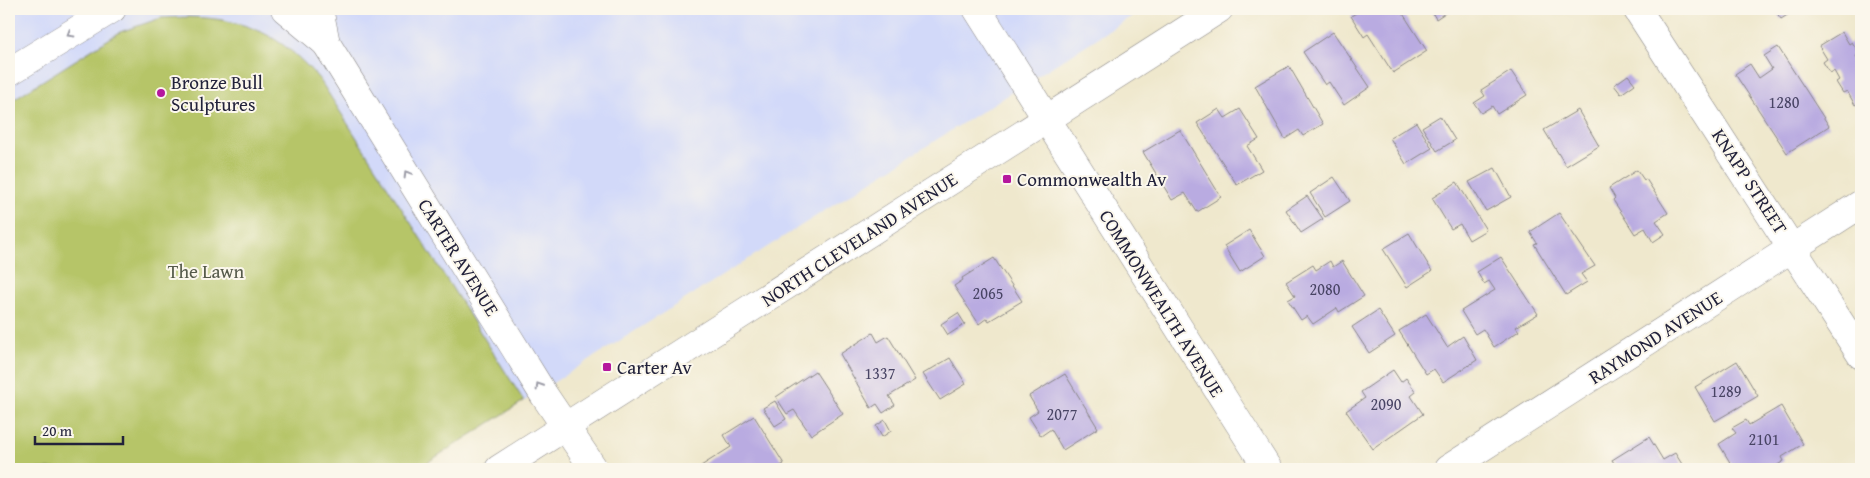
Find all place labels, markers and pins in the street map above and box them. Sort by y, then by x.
place label: Bronze Bull Sculptures [171,68,263,118]
marker: Bronze Bull Sculptures [155,87,167,99]
place label: Commonwealth Av [1017,165,1167,193]
marker: Commonwealth Av [1001,173,1013,185]
place label: Carter Av [617,353,692,381]
marker: Carter Av [601,361,613,373]

